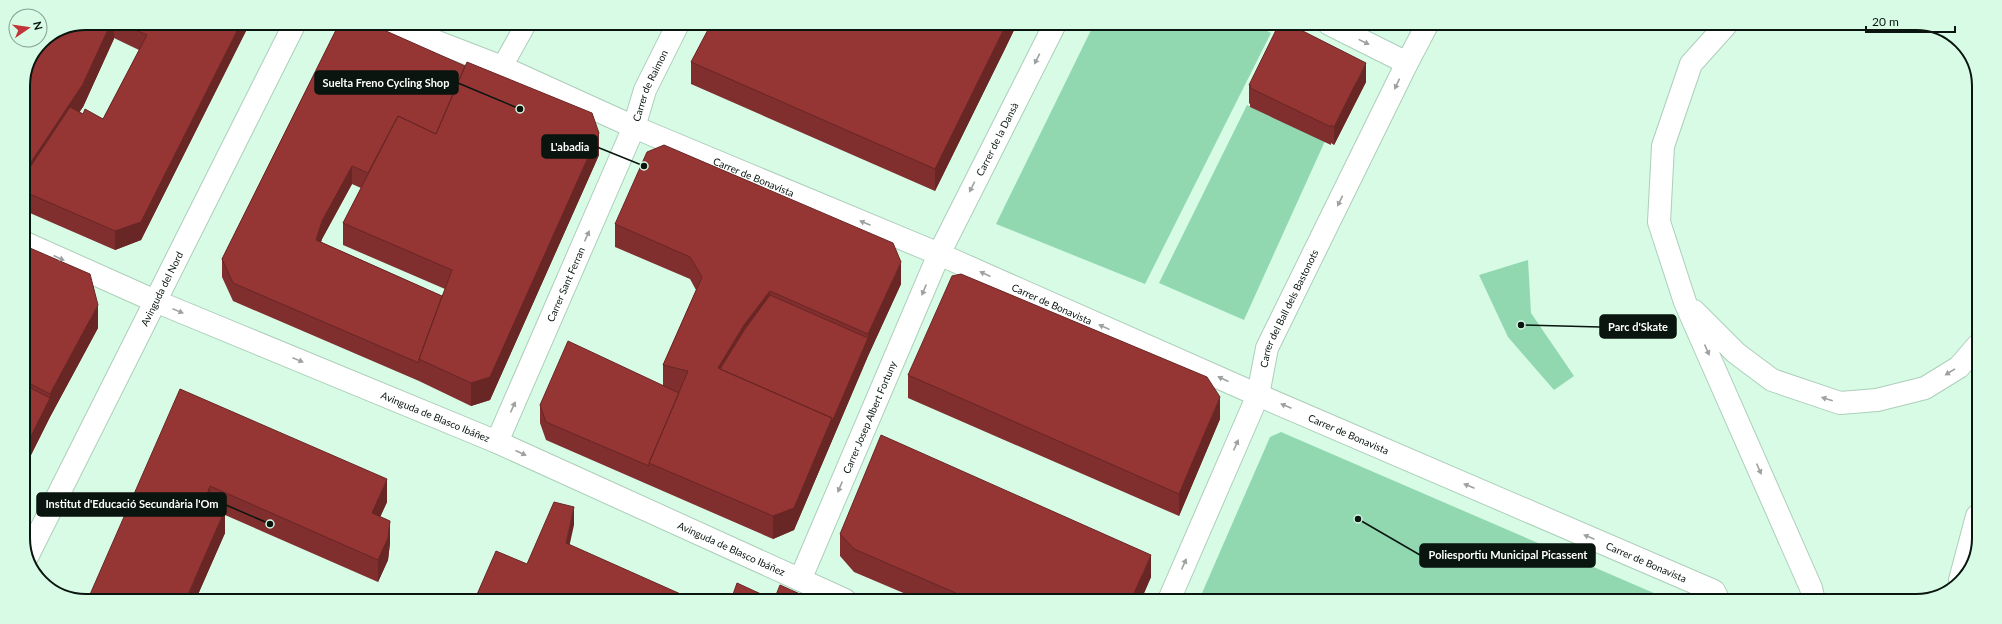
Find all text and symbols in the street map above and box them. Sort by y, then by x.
north arrow [8,8,48,48]
scale bar [1866,8,1955,34]
text: 20 m [1872,14,1899,29]
text: N [31,20,46,31]
one-way arrow [1358,39,1369,45]
street label: Carrer de Raimon [630,48,670,123]
one-way arrow [1034,53,1040,65]
callout: Suelta Freno Cycling Shop [315,71,458,94]
text: Suelta Freno Cycling Shop [323,76,449,89]
one-way arrow [1394,79,1400,90]
street label: Carrer de la Dansà [973,100,1020,178]
callout: L'abadia [542,135,597,158]
text: L'abadia [551,140,589,153]
street label: Carrer de Bonavista [712,155,796,199]
one-way arrow [969,182,975,193]
one-way arrow [1337,195,1343,207]
one-way arrow [860,220,871,226]
one-way arrow [584,230,590,242]
street label: Carrer Sant Ferran [544,245,587,324]
street label: Carrer del Ball dels Bastonots [1257,247,1320,369]
street label: Avinguda del Nord [138,250,185,328]
one-way arrow [53,255,64,261]
one-way arrow [979,271,990,277]
street label: Carrer de Bonavista [1010,281,1094,327]
one-way arrow [920,284,926,296]
one-way arrow [172,308,183,314]
callout: Parc d'Skate [1600,315,1676,338]
text: Parc d'Skate [1608,320,1668,333]
one-way arrow [1097,323,1109,329]
one-way arrow [1704,345,1710,357]
one-way arrow [292,358,304,364]
street label: Carrer Josep Albert Fortuny [840,358,899,475]
one-way arrow [1944,369,1956,376]
one-way arrow [1217,376,1228,382]
street label: Avinguda de Blasco Ibáñez [379,389,492,445]
one-way arrow [1820,396,1832,402]
one-way arrow [510,401,516,412]
one-way arrow [1279,403,1291,409]
street label: Carrer de Bonavista [1307,411,1391,457]
one-way arrow [1234,439,1240,451]
one-way arrow [516,450,527,456]
one-way arrow [1756,464,1762,475]
one-way arrow [837,481,843,492]
one-way arrow [1463,482,1475,488]
callout: Institut d'Educació Secundària l'Om [37,493,226,516]
text: Institut d'Educació Secundària l'Om [45,497,219,510]
street label: Avinguda de Blasco Ibáñez [676,519,787,578]
one-way arrow [1583,534,1594,540]
street label: Carrer de Bonavista [1604,539,1688,585]
callout: Poliesportiu Municipal Picassent [1420,544,1595,567]
text: Poliesportiu Municipal Picassent [1429,548,1588,561]
one-way arrow [1181,559,1187,570]

